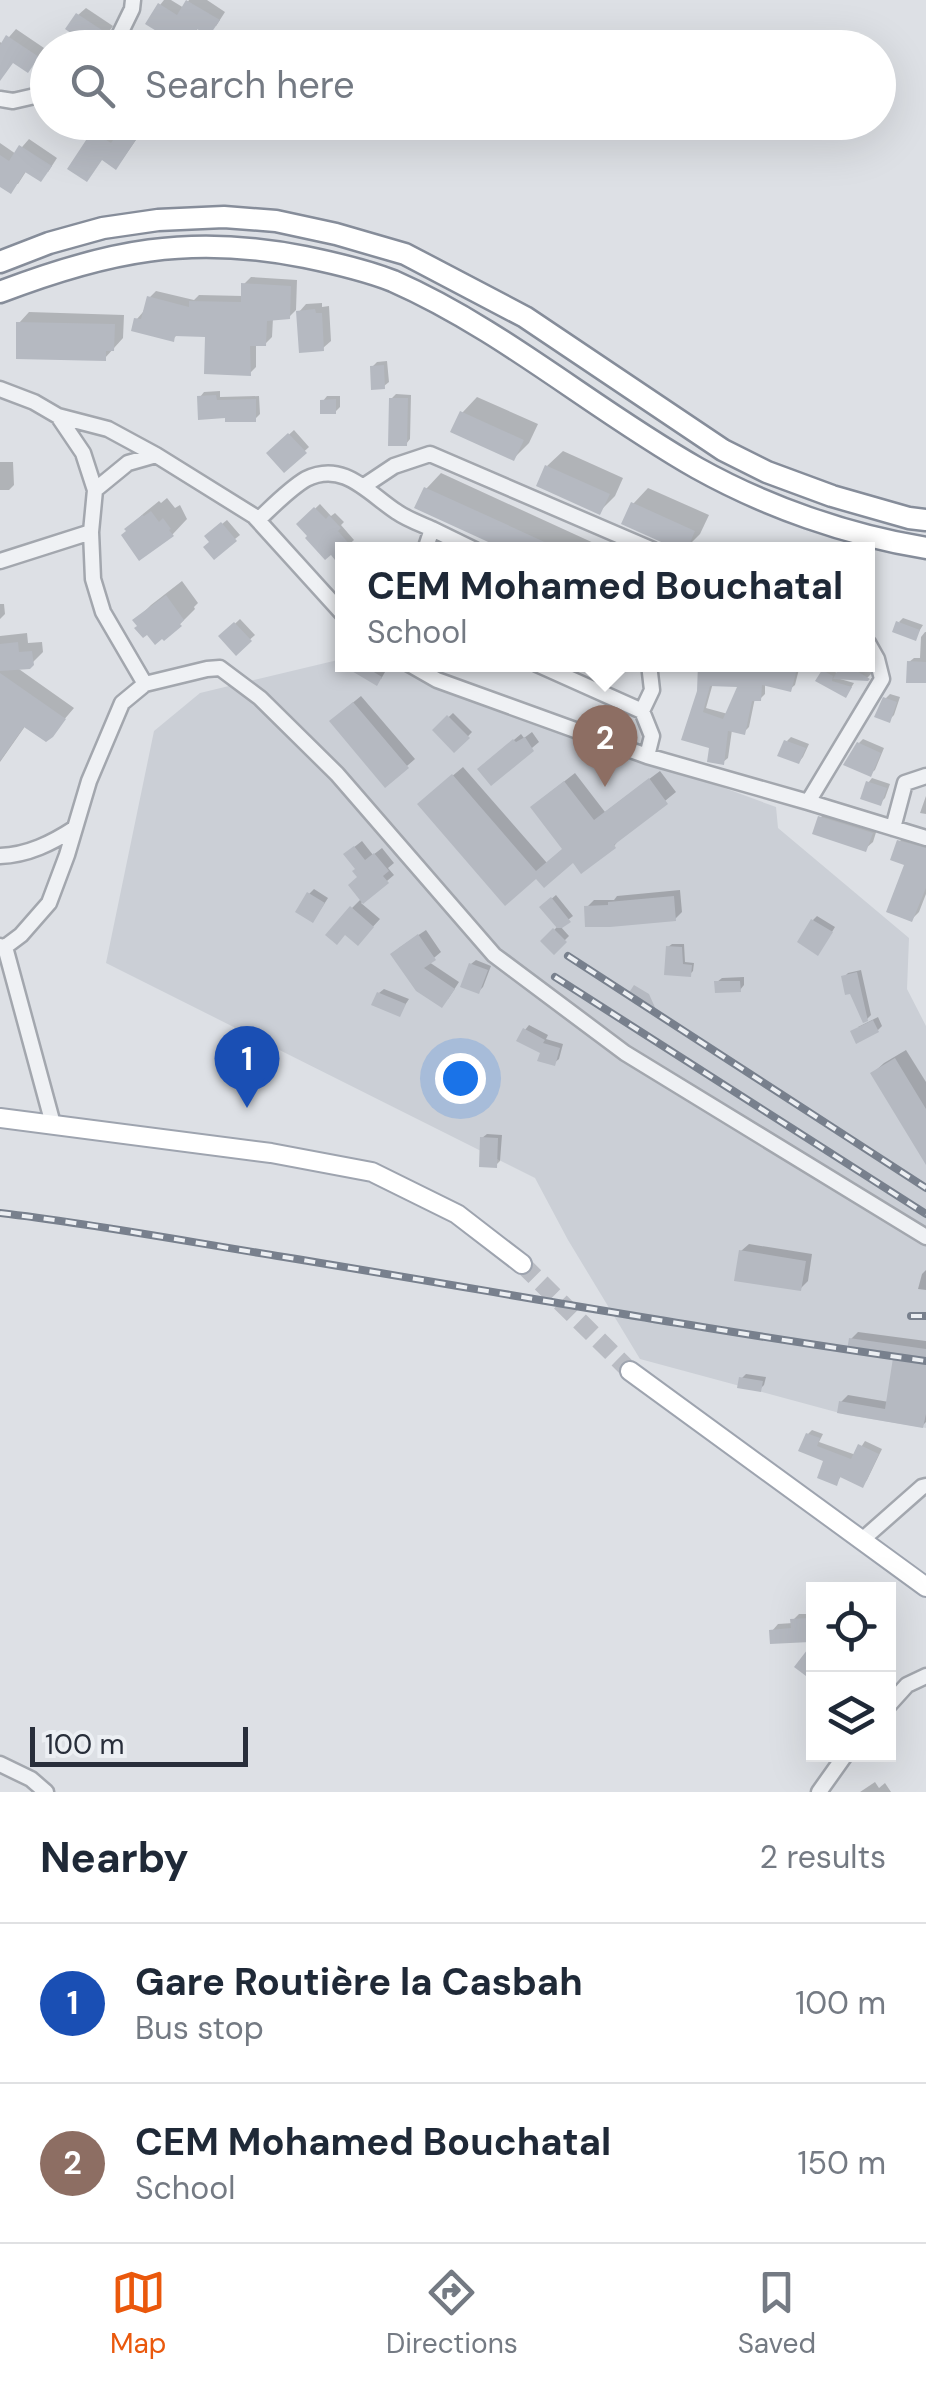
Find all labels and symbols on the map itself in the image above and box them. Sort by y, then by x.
pin: 2 [572,704,638,787]
pin: 1 [214,1026,280,1108]
your location [435,1053,486,1104]
scale bar [30,1722,248,1766]

